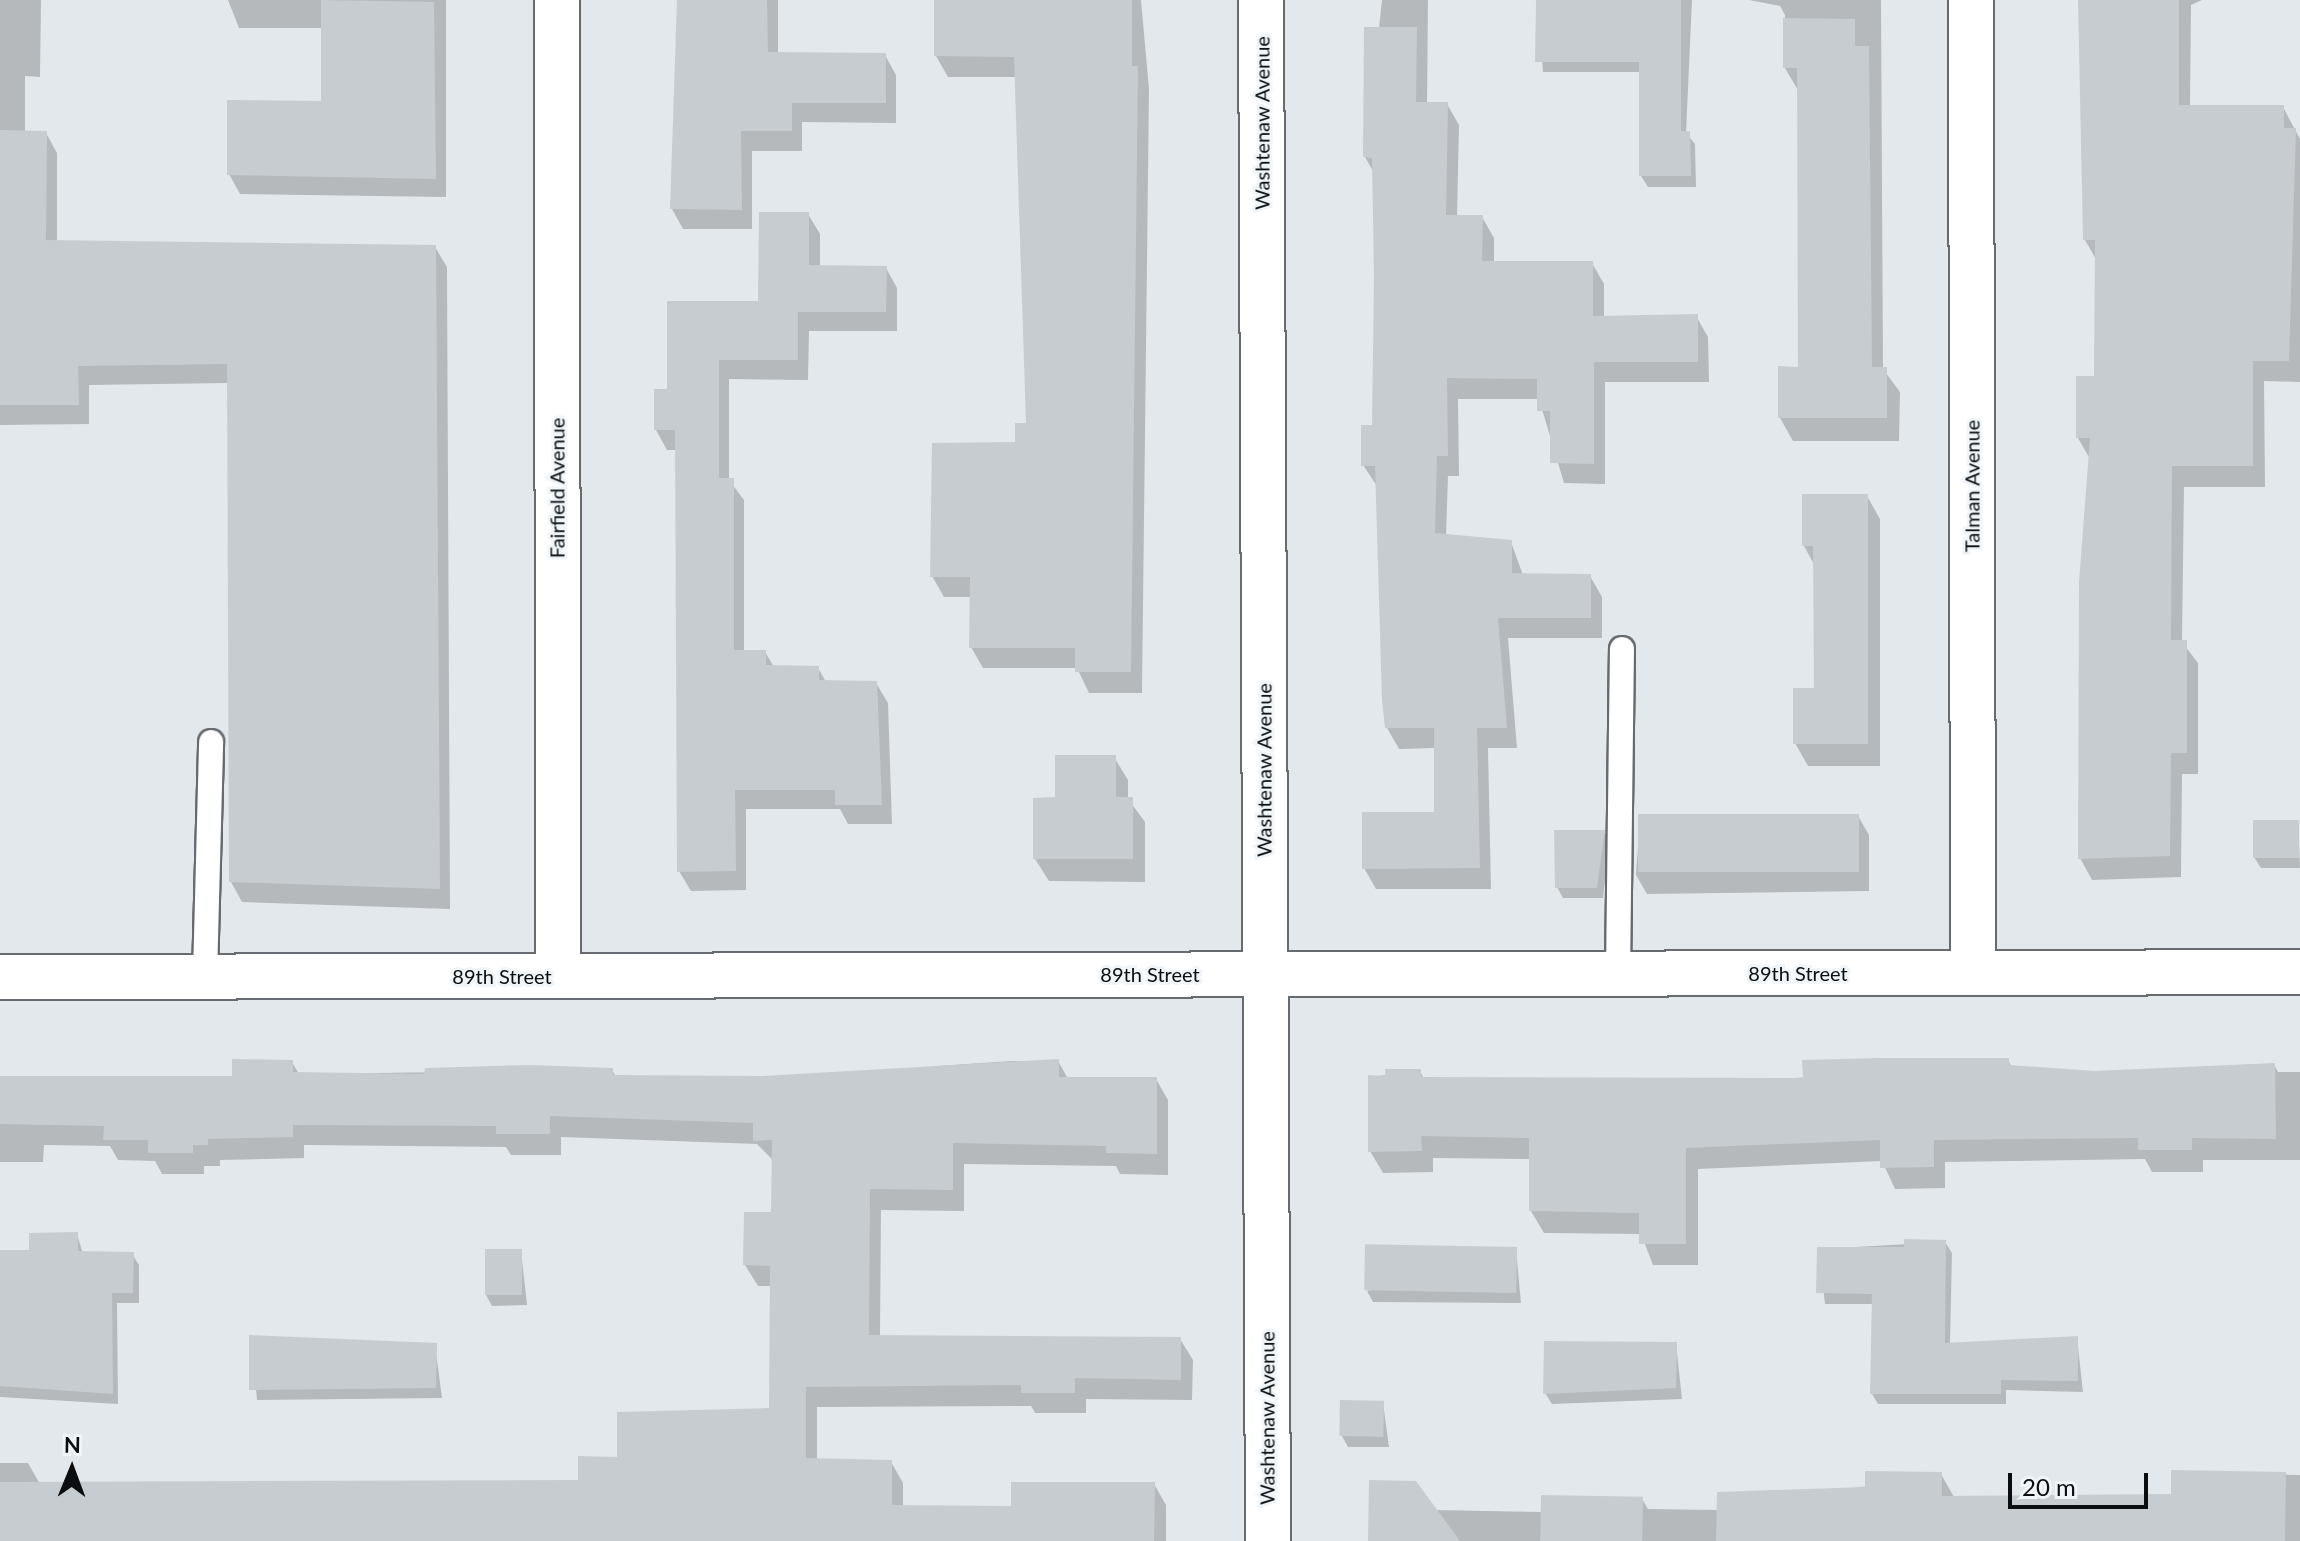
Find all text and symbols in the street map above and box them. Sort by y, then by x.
street label: Washtenaw Avenue [1250,36,1274,210]
street label: Fairfield Avenue [545,417,569,559]
street label: Talman Avenue [1960,419,1984,553]
street label: Washtenaw Avenue [1252,683,1276,857]
street label: 89th Street [1748,961,1848,985]
street label: 89th Street [1100,962,1200,986]
street label: 89th Street [452,964,552,988]
street label: Washtenaw Avenue [1255,1331,1279,1505]
north arrow [32,1429,112,1509]
text: N [64,1431,81,1458]
scale bar [2012,1457,2152,1507]
text: 20 m [2022,1472,2076,1501]

